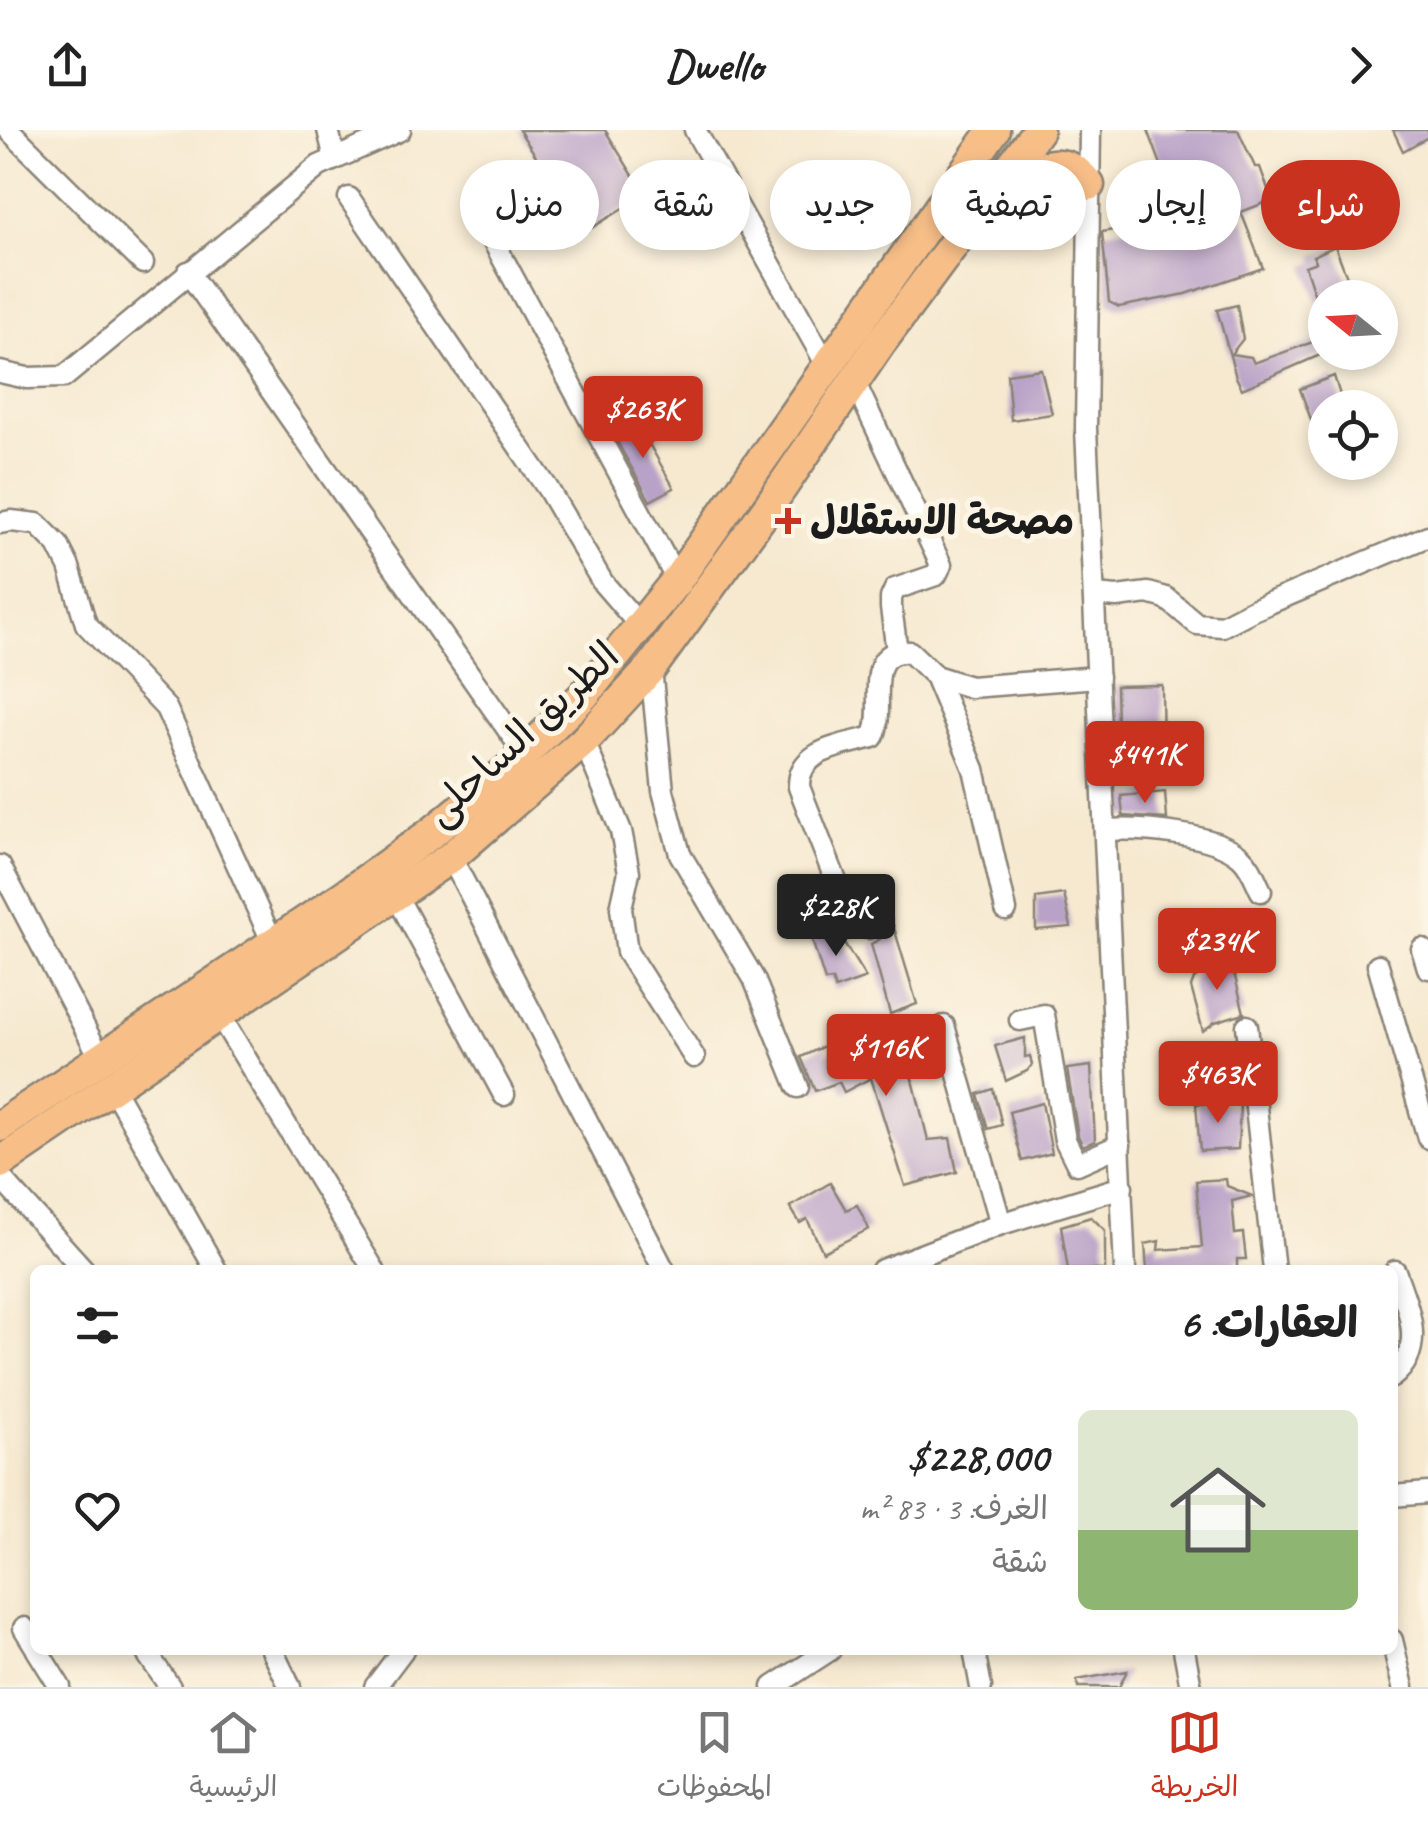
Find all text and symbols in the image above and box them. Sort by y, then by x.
text: Dwello [665,37,763,94]
icon: share [40,38,95,93]
icon: forward [1333,38,1388,93]
chip: منزل [460,160,599,250]
chip: شقة [619,160,750,250]
chip: جديد [770,160,911,250]
chip: تصفية [931,160,1086,250]
chip: إيجار [1106,160,1241,250]
chip: شراء [1261,160,1400,250]
north arrow [1308,280,1398,370]
map controls [1308,280,1398,480]
pin: $263K [573,376,713,461]
text: $263K [606,388,680,429]
button: locate [1308,390,1398,480]
place label: مصحة الاستقلال [810,496,1074,546]
marker: مصحة الاستقلال [775,508,801,534]
street label: الطريق الساحلى [414,631,630,837]
pin: $441K [1075,721,1215,806]
text: $441K [1108,733,1182,774]
pin: $228K [766,874,906,959]
text: $228K [799,886,873,927]
pin: $234K [1147,908,1287,993]
text: $234K [1180,920,1254,961]
pin: $116K [816,1014,956,1099]
text: $116K [849,1026,923,1067]
pin: $463K [1148,1041,1288,1126]
text: $463K [1181,1053,1255,1094]
text: العقارات: 6 [1179,1297,1358,1350]
icon: filters [70,1298,125,1353]
text: $228,000 [907,1431,1048,1484]
icon: home [1158,1450,1278,1570]
icon: heart [70,1483,125,1538]
text: الغرف: 3 · 83 m² [860,1488,1048,1529]
text: شقة [992,1541,1048,1582]
tab: الرئيسية [190,1705,278,1811]
tab: المحفوظات [657,1705,772,1811]
tab: الخريطة [1151,1705,1238,1811]

